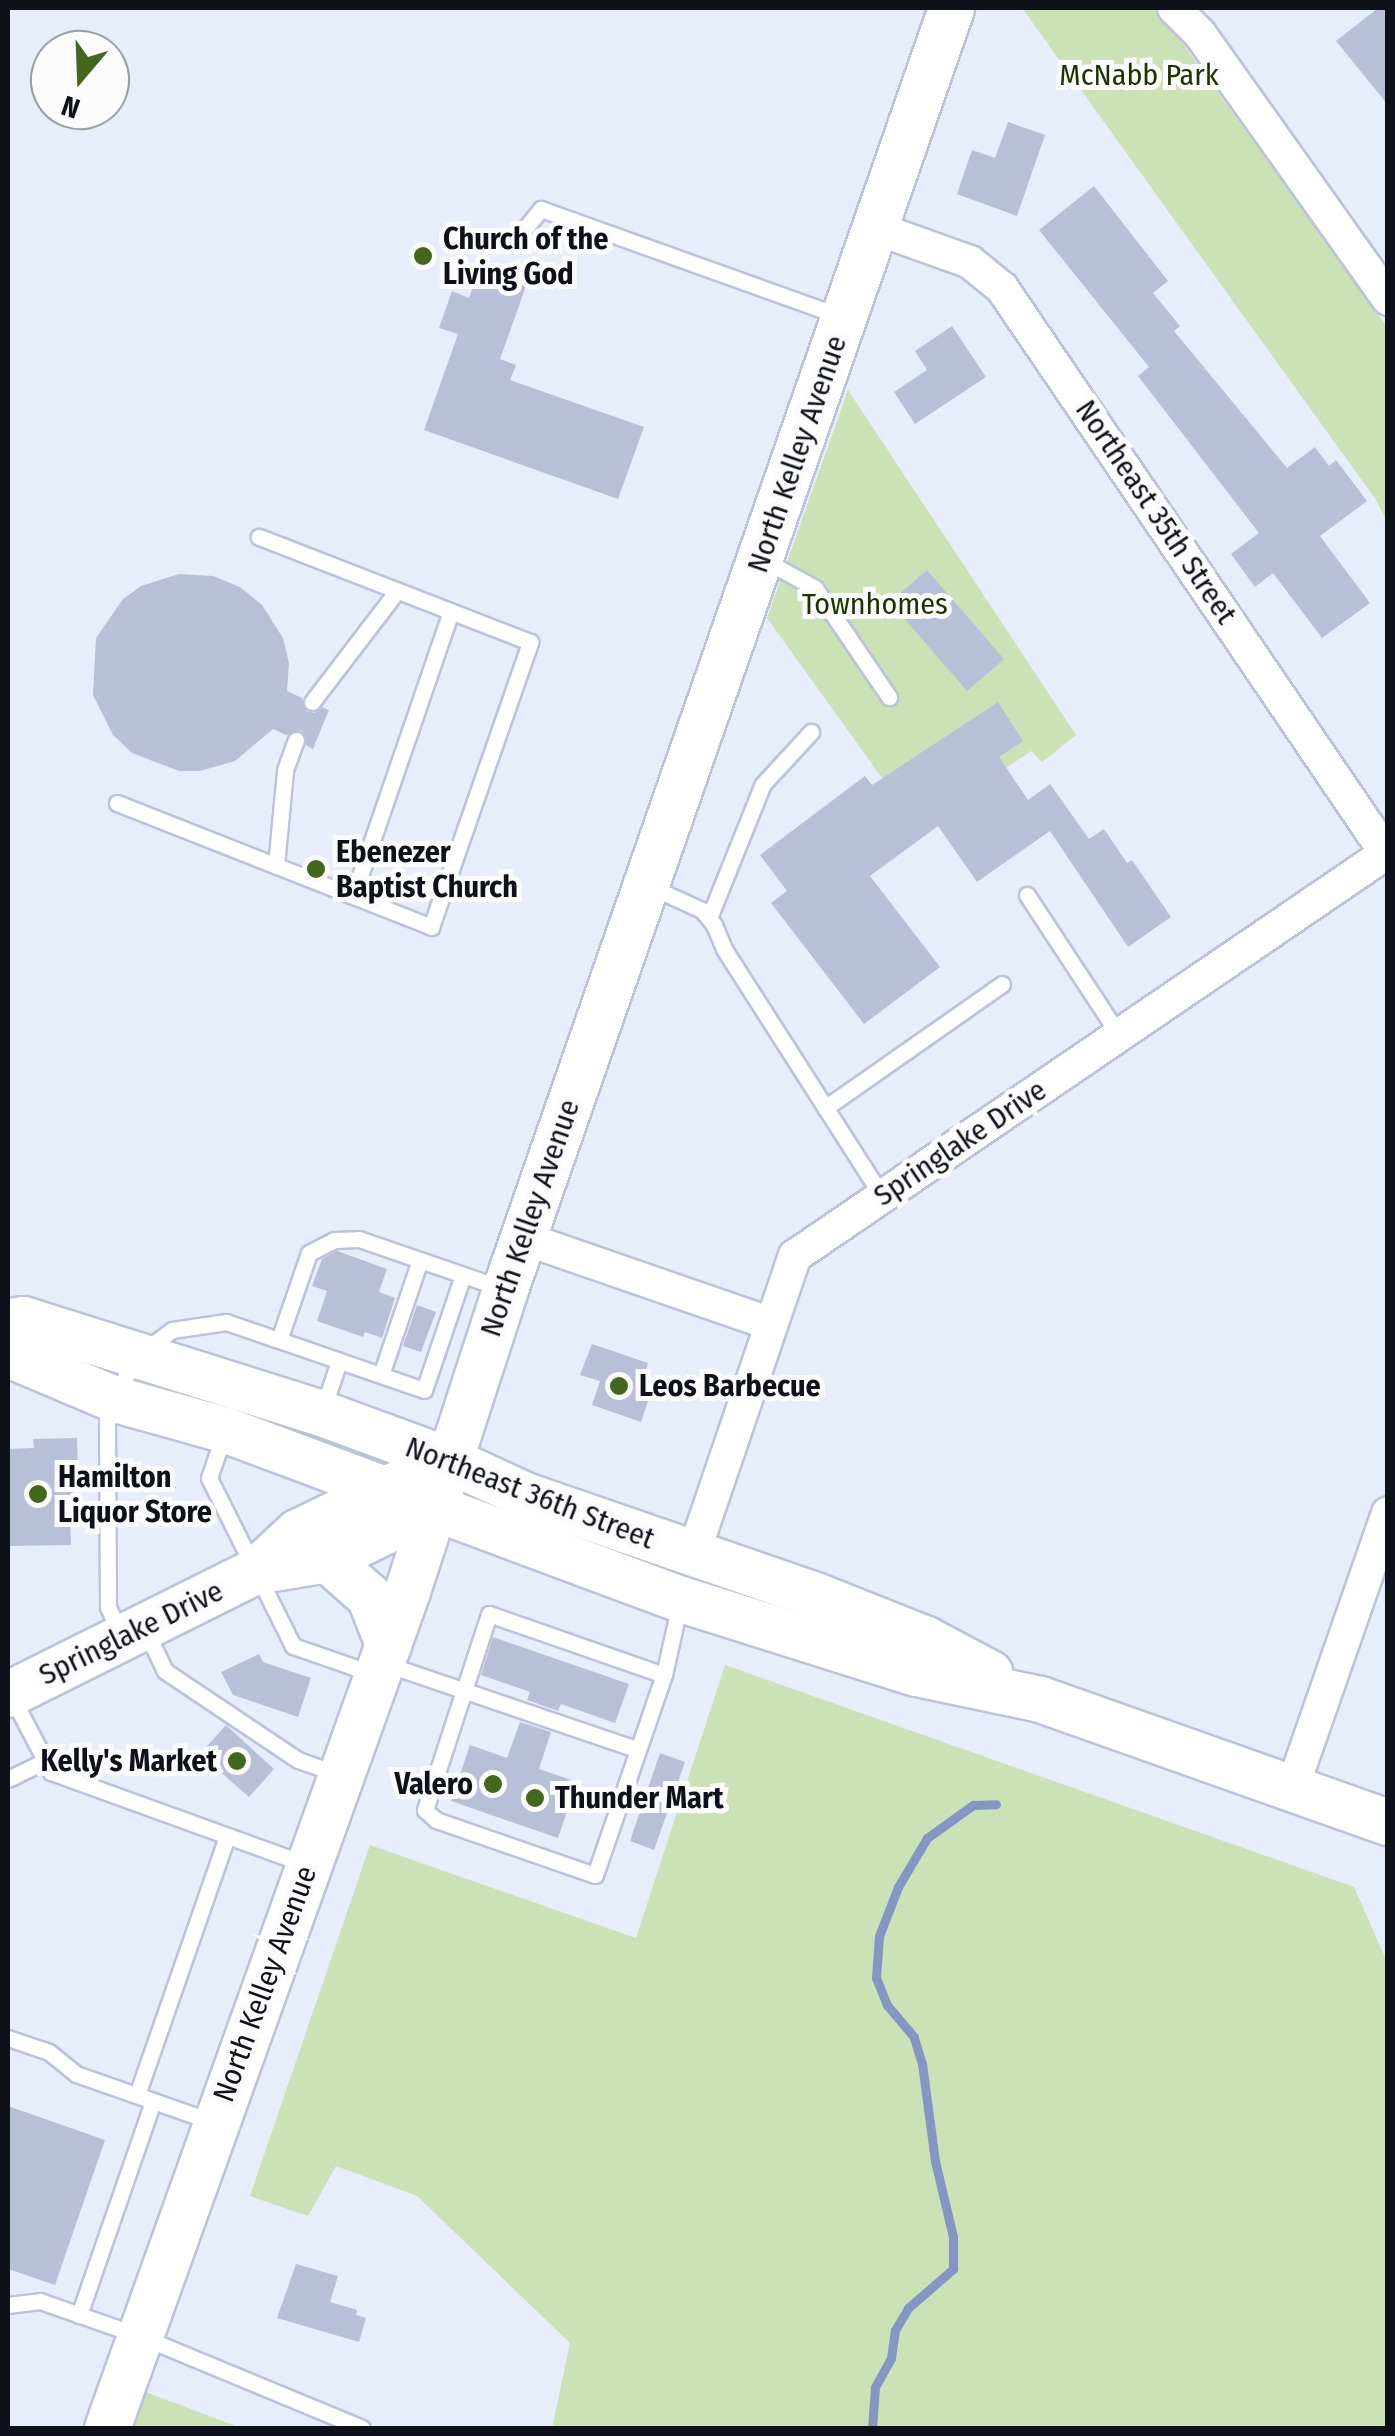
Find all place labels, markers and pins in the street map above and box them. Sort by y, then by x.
place label: Church of the Living God [443,221,609,292]
marker: Church of the Living God [412,245,434,267]
place label: Ebenezer Baptist Church [336,834,518,904]
marker: Ebenezer Baptist Church [305,858,327,880]
place label: Leos Barbecue [639,1368,821,1404]
marker: Leos Barbecue [608,1375,630,1397]
place label: Hamilton Liquor Store [58,1459,212,1530]
marker: Hamilton Liquor Store [27,1483,49,1505]
place label: Kelly's Market [41,1743,217,1779]
marker: Kelly's Market [226,1750,248,1772]
place label: Valero [394,1766,473,1802]
marker: Valero [482,1773,504,1795]
place label: Thunder Mart [555,1780,724,1816]
marker: Thunder Mart [524,1787,546,1809]

